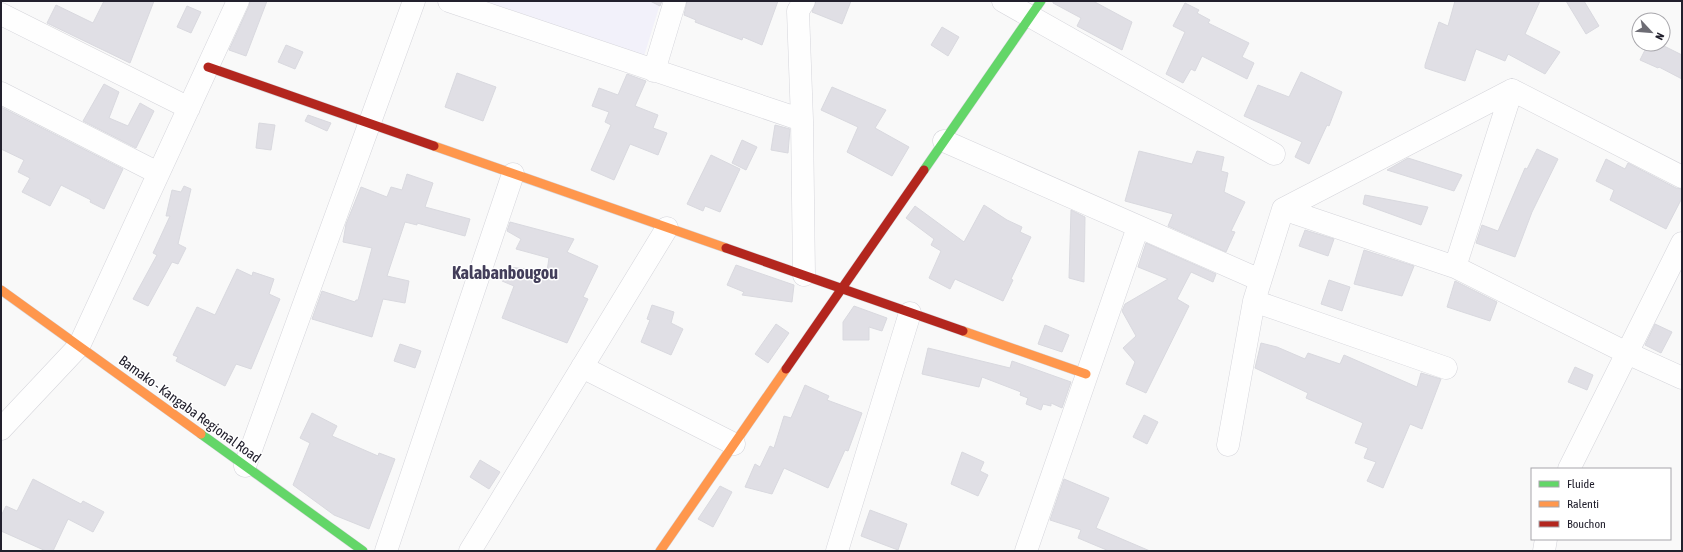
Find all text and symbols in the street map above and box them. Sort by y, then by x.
north arrow [1631,12,1671,52]
text: N [1653,31,1667,42]
district label: Kalabanbougou [452,262,558,283]
street label: Bamako - Kangaba Regional Road [116,352,264,466]
legend [1531,468,1671,540]
text: Fluide [1567,477,1595,491]
text: Ralenti [1567,497,1599,511]
text: Bouchon [1567,517,1606,531]

